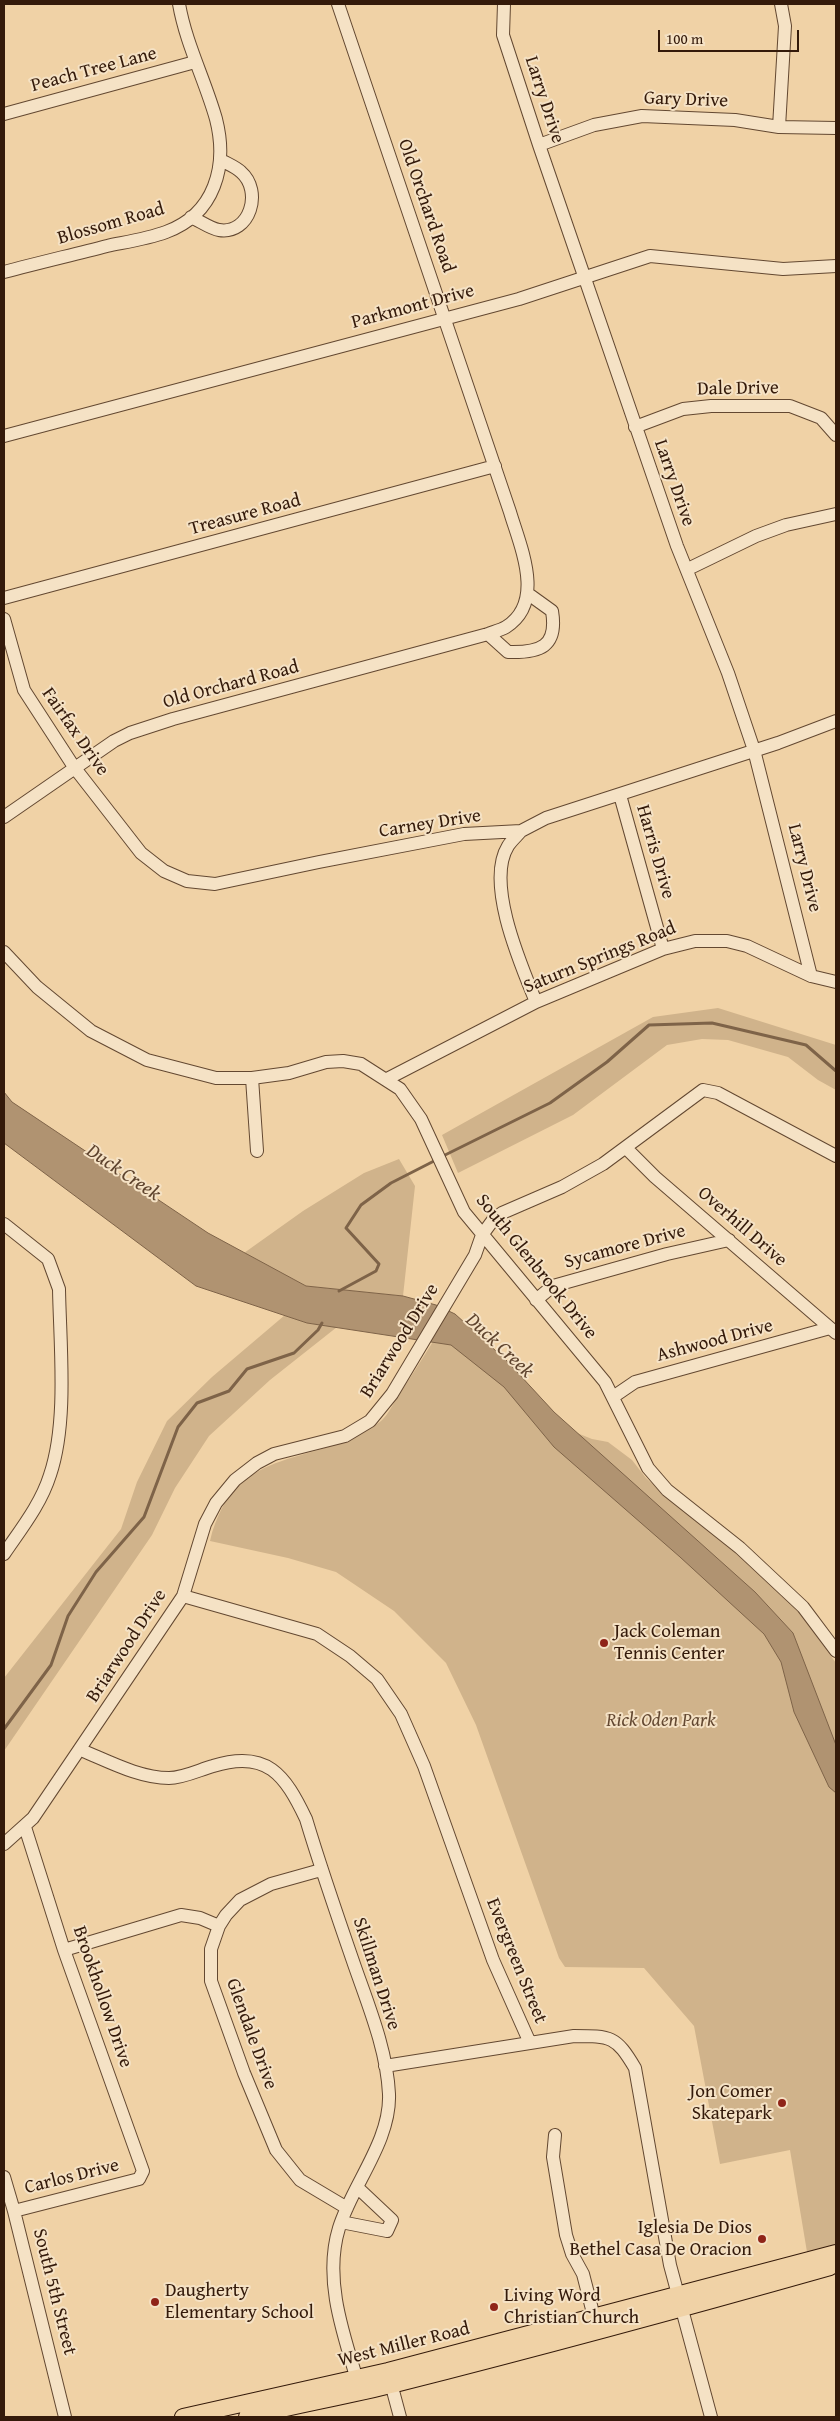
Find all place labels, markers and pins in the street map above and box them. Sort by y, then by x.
place label: Jack Coleman Tennis Center [614,1621,725,1665]
marker: Jack Coleman Tennis Center [598,1637,610,1649]
place label: Jon Comer Skatepark [689,2081,772,2125]
marker: Jon Comer Skatepark [776,2097,788,2109]
place label: Iglesia De Dios Bethel Casa De Oracion [570,2217,752,2261]
marker: Iglesia De Dios Bethel Casa De Oracion [756,2233,768,2245]
place label: Daugherty Elementary School [165,2280,314,2324]
place label: Living Word Christian Church [504,2285,639,2329]
marker: Daugherty Elementary School [149,2296,161,2308]
marker: Living Word Christian Church [488,2301,500,2313]

